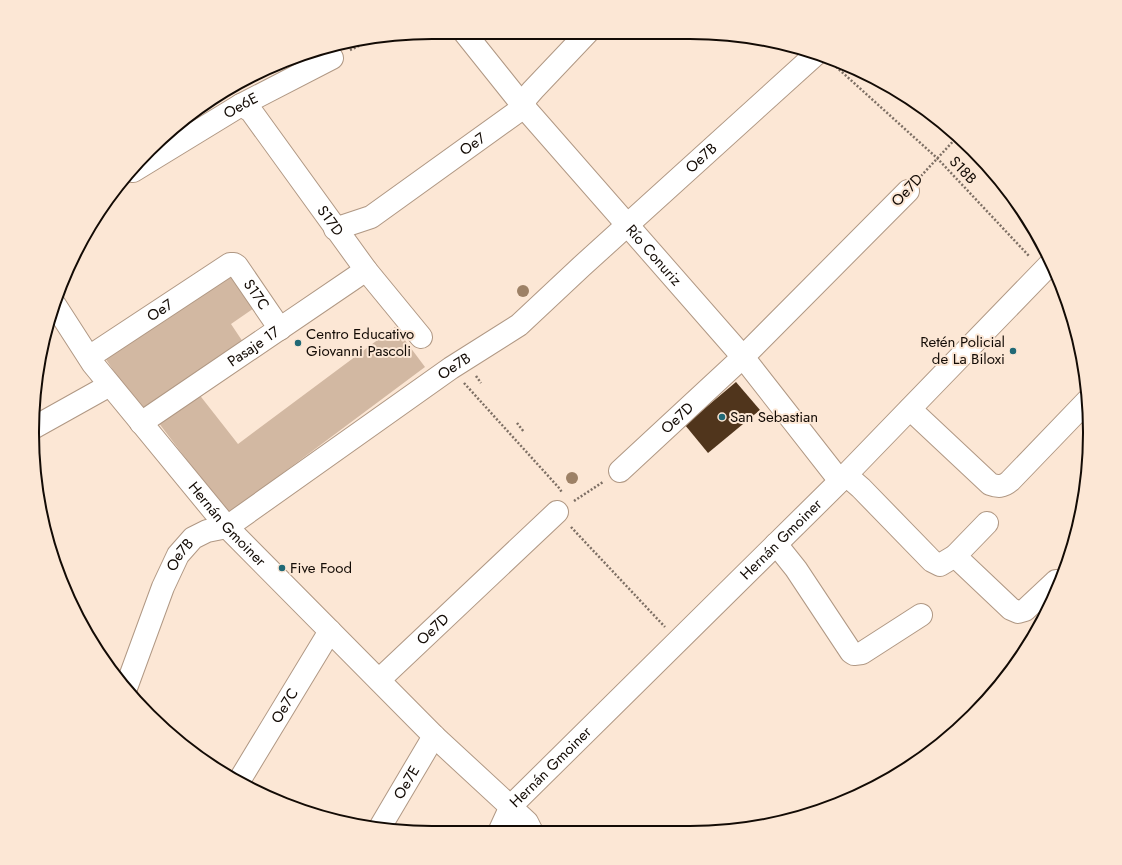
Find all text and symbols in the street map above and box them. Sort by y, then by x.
street label: Oe6E [219,87,262,124]
street label: Oe7 [455,127,490,161]
street label: Oe7B [681,138,722,178]
street label: S18B [944,151,982,189]
street label: Oe7D [886,169,928,211]
street label: S17D [312,201,349,241]
street label: Río Conuriz [621,220,687,291]
street label: S17C [238,275,275,314]
street label: Oe7 [142,293,178,327]
street label: Pasaje 17 [223,321,284,372]
place label: Centro Educativo Giovanni Pascoli [306,323,414,362]
place label: Retén Policial de La Biloxi [920,331,1005,370]
marker: Centro Educativo Giovanni Pascoli [293,338,303,348]
marker: Retén Policial de La Biloxi [1008,346,1018,356]
street label: Oe7B [433,347,475,385]
street label: Oe7D [656,397,699,439]
place label: San Sebastian [730,406,818,428]
marker: San Sebastian [717,412,727,422]
street label: Hernán Gmoiner [183,477,272,572]
street label: Hernán Gmoiner [735,493,828,585]
street label: Oe7B [161,533,199,575]
place label: Five Food [290,557,352,579]
marker: Five Food [277,563,287,573]
street label: Oe7D [412,608,454,650]
street label: Oe7C [266,684,304,728]
street label: Hernán Gmoiner [505,721,597,813]
street label: Oe7E [388,762,425,804]

